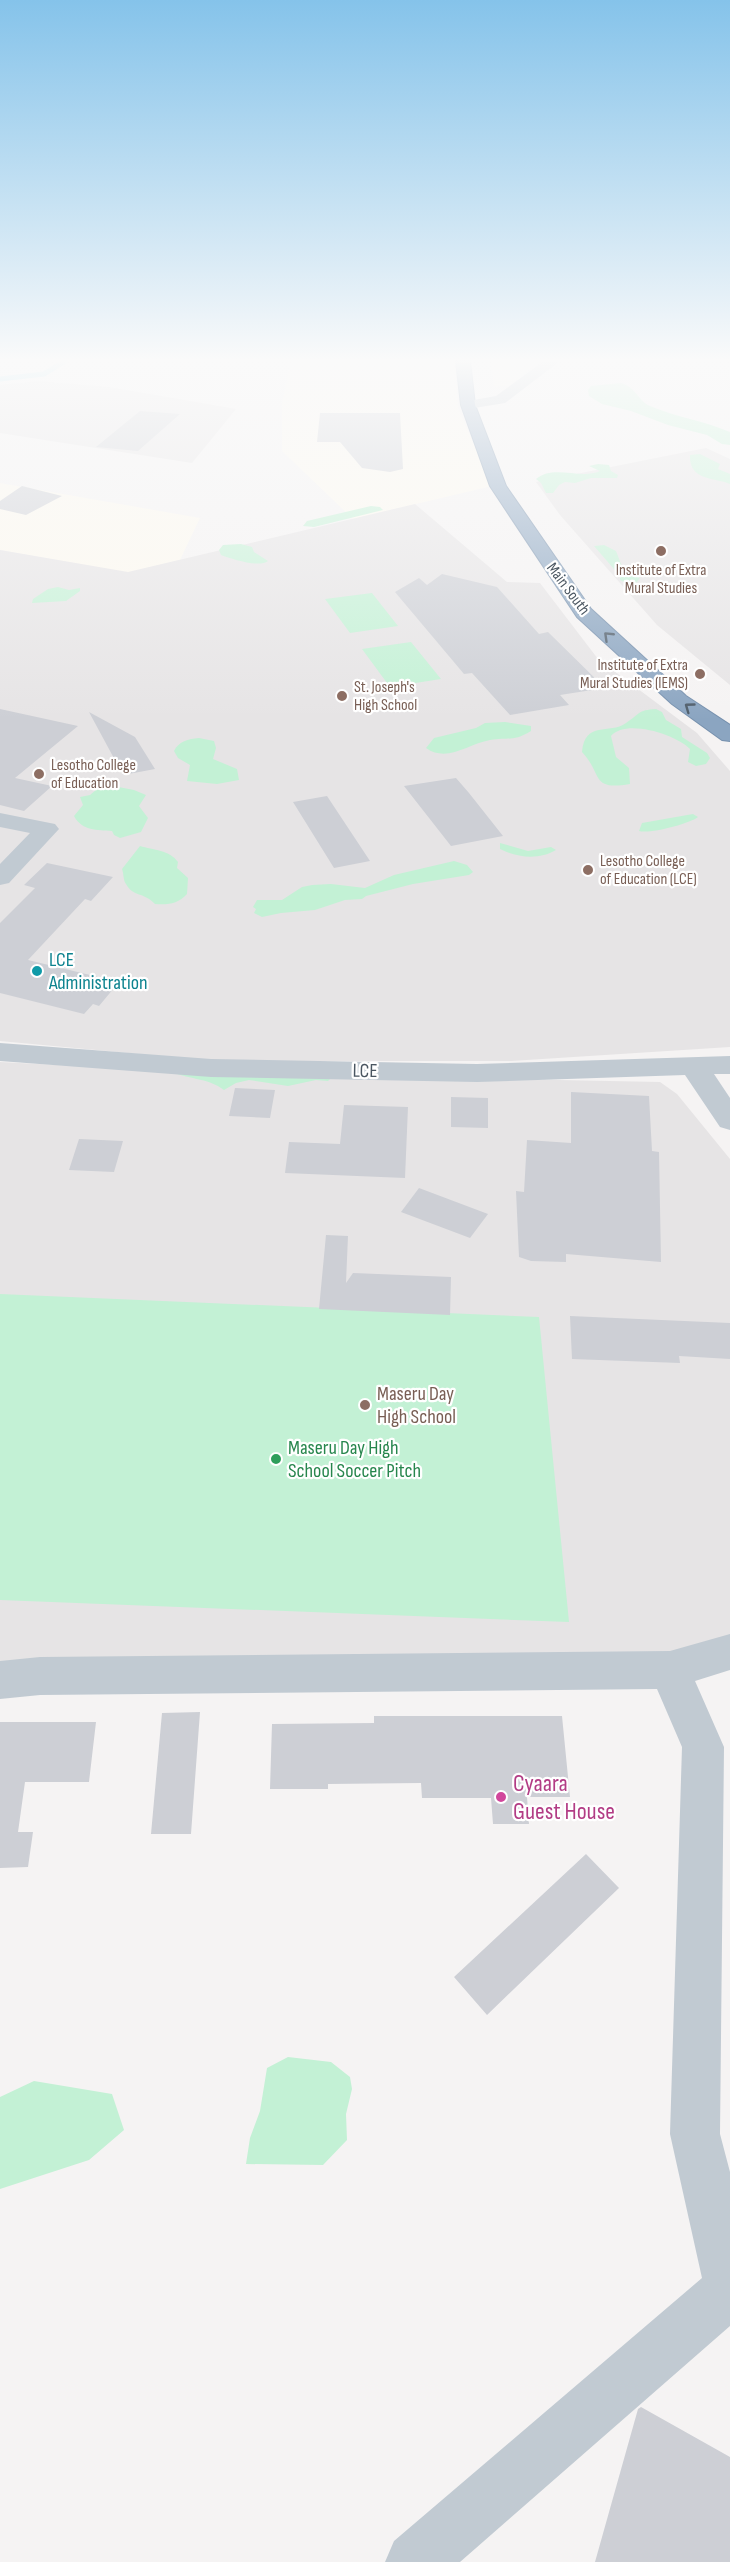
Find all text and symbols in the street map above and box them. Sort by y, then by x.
marker: Institute of Extra Mural Studies [654,544,668,558]
street label: Main South [542,559,594,619]
place label: Institute of Extra Mural Studies [616,561,706,598]
one-way arrow [604,632,615,643]
place label: Institute of Extra Mural Studies (IEMS) [580,656,688,693]
marker: Institute of Extra Mural Studies (IEMS) [693,667,707,681]
place label: St. Joseph's High School [354,678,417,715]
marker: St. Joseph's High School [335,689,349,703]
one-way arrow [685,703,696,714]
place label: Lesotho College of Education [51,756,136,793]
marker: Lesotho College of Education [32,767,46,781]
place label: Lesotho College of Education (LCE) [600,852,697,889]
marker: Lesotho College of Education (LCE) [581,863,595,877]
place label: LCE Administration [48,948,148,995]
marker: LCE Administration [30,964,44,978]
street label: LCE [352,1059,378,1083]
place label: Maseru Day High School [377,1382,456,1429]
marker: Maseru Day High School [358,1398,372,1412]
place label: Maseru Day High School Soccer Pitch [288,1436,421,1483]
marker: Maseru Day High School Soccer Pitch [269,1452,283,1466]
place label: Cyaara Guest House [513,1769,615,1826]
marker: Cyaara Guest House [494,1790,508,1804]

